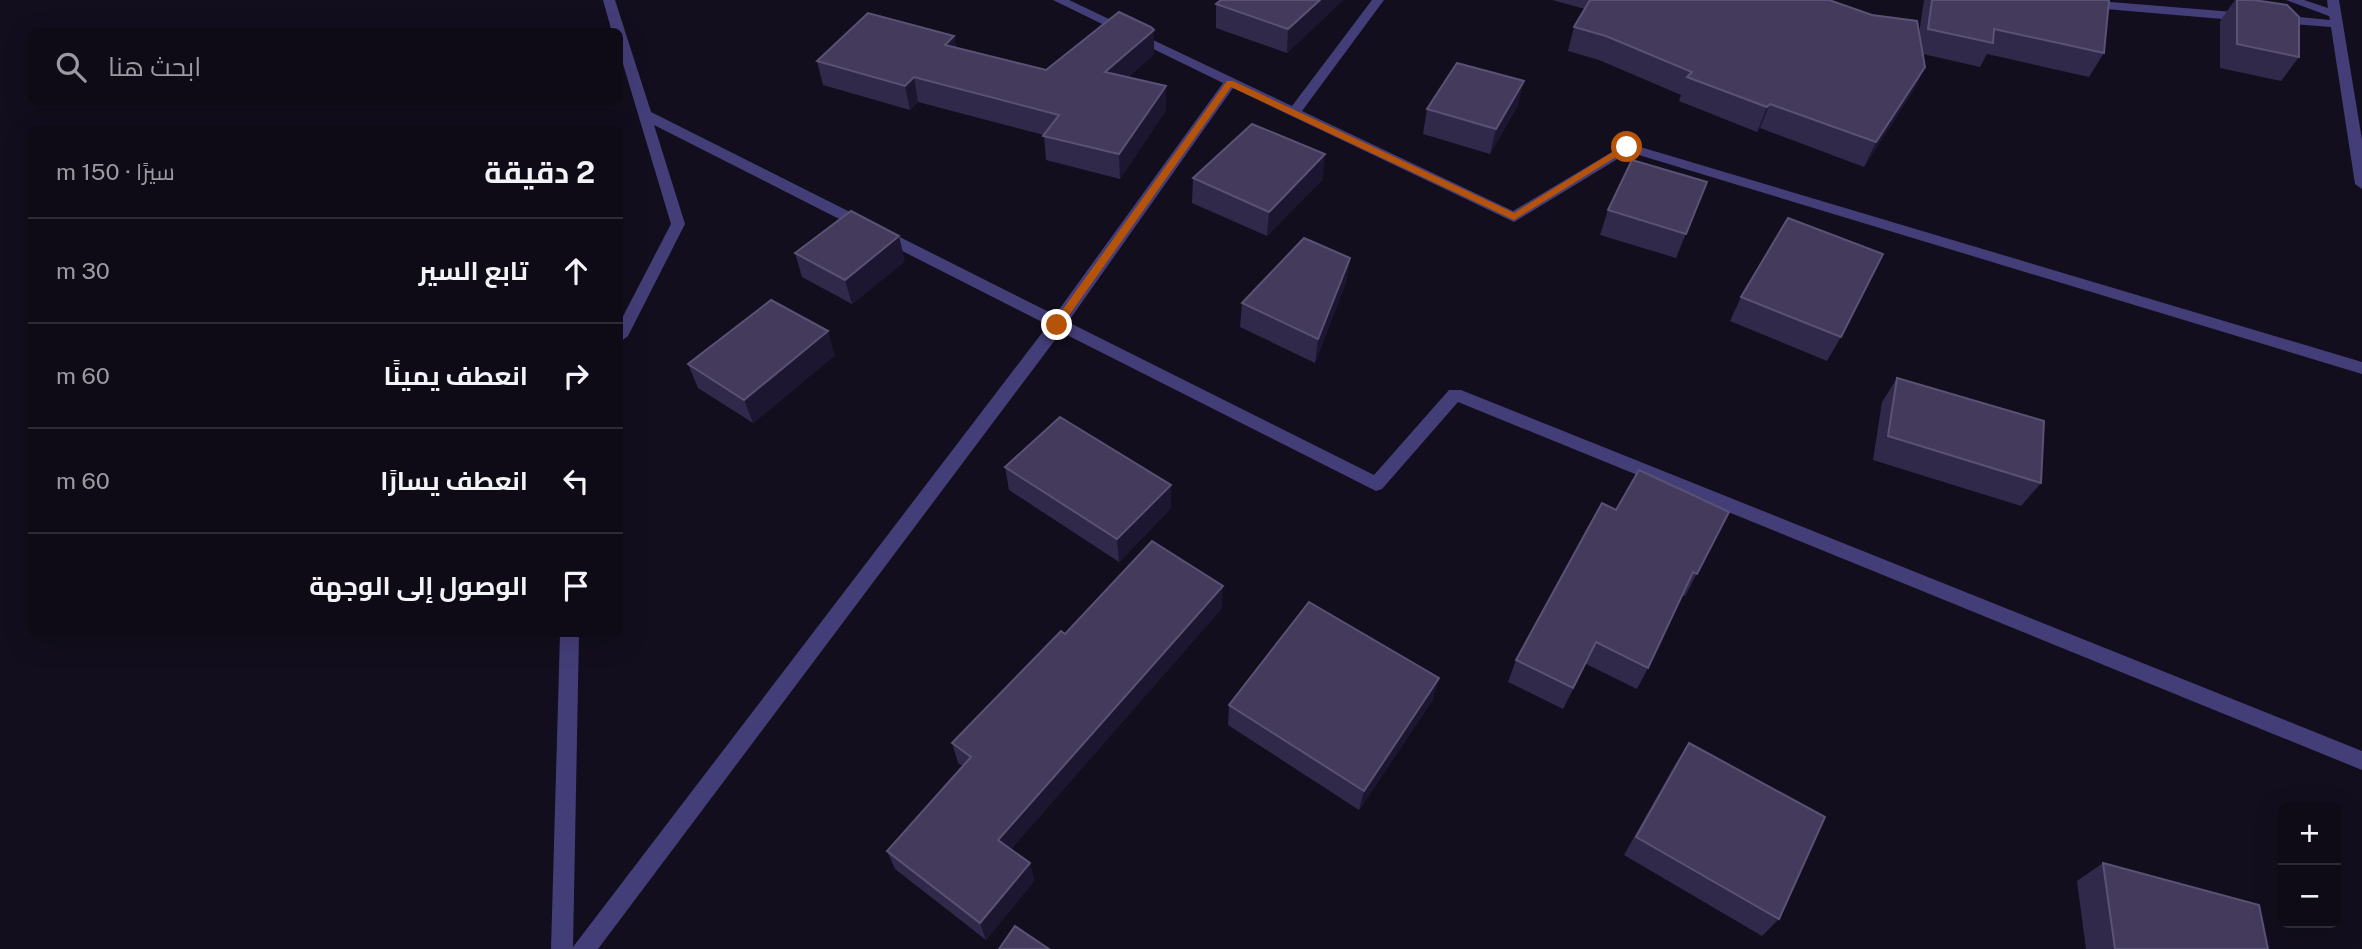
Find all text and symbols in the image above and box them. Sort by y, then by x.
search box [28,28,623,105]
icon: search [52,48,90,86]
text: ابحث هنا [108,51,201,82]
route start [1611,131,1642,162]
text: 2 دقيقة [484,154,595,190]
text: سيرًا · 150 m [56,158,175,185]
icon: ahead [557,252,595,290]
text: تابع السير [419,255,528,286]
text: 30 m [56,257,110,284]
route end [1041,309,1072,340]
icon: right [557,357,595,395]
text: انعطف يمينًا [384,360,528,391]
text: 60 m [56,362,110,389]
icon: left [557,462,595,500]
text: انعطف يسارًا [380,465,528,496]
text: 60 m [56,467,110,494]
icon: arrive [557,567,595,605]
text: الوصول إلى الوجهة [309,570,528,601]
map controls [2278,802,2341,928]
button: + [2278,802,2341,865]
button: − [2278,865,2341,928]

